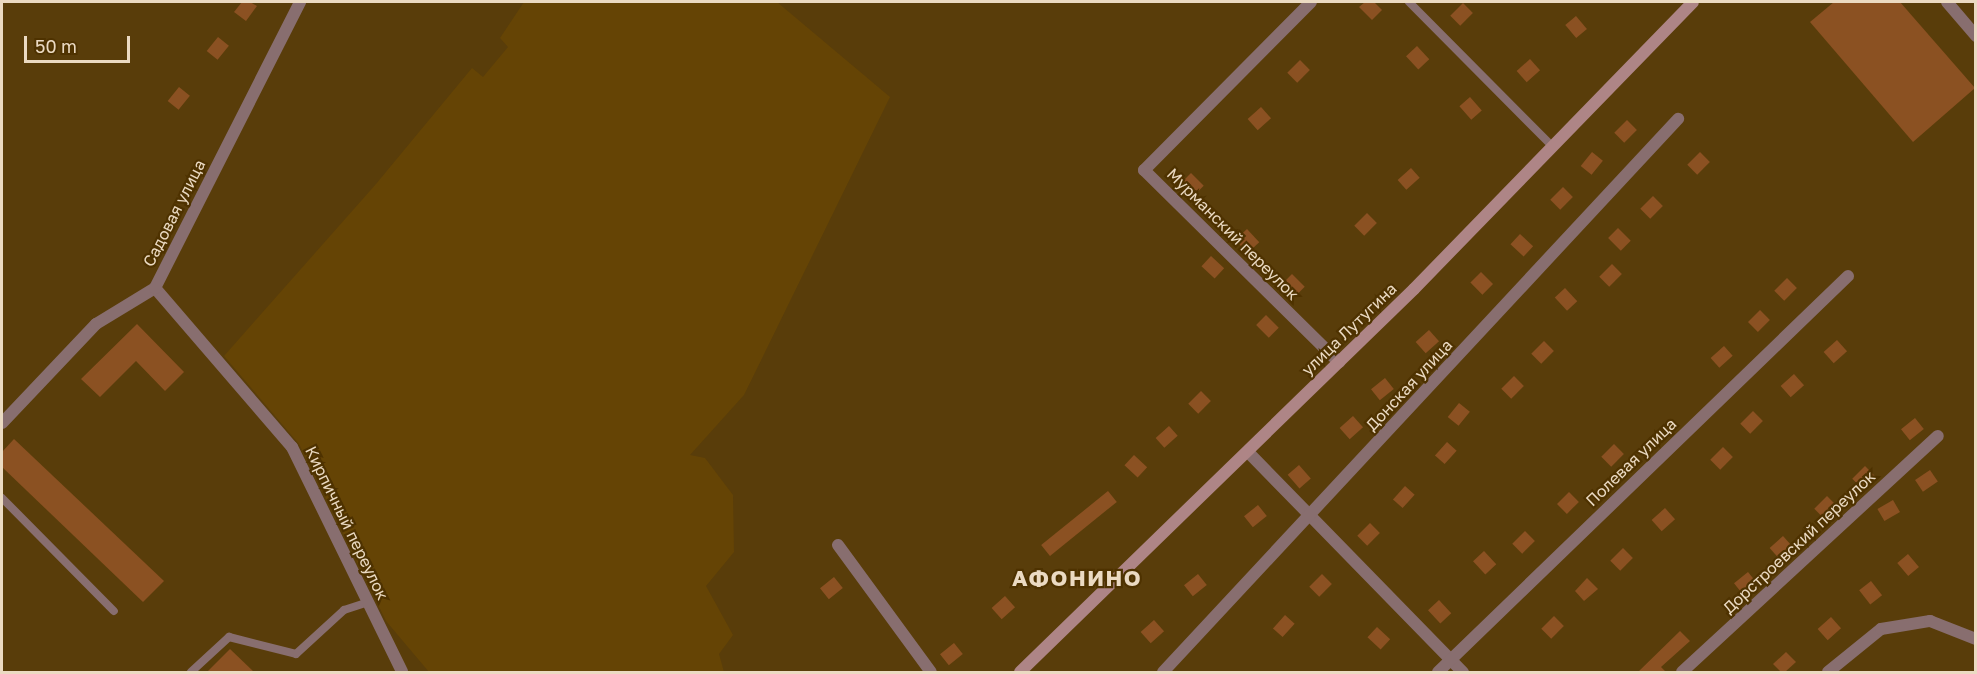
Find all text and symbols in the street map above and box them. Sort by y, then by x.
scale bar [27,24,134,62]
text: 50 m [35,35,77,57]
street label: Садовая улица [139,156,209,270]
street label: Мурманский переулок [1163,164,1303,304]
street label: улица Лутугина [1298,279,1400,379]
street label: Донская улица [1362,335,1456,435]
street label: Полевая улица [1582,414,1680,510]
street label: Кирпичный переулок [301,443,393,603]
street label: Дорстроевский переулок [1719,466,1879,618]
district label: АФОНИНО [1012,565,1142,591]

